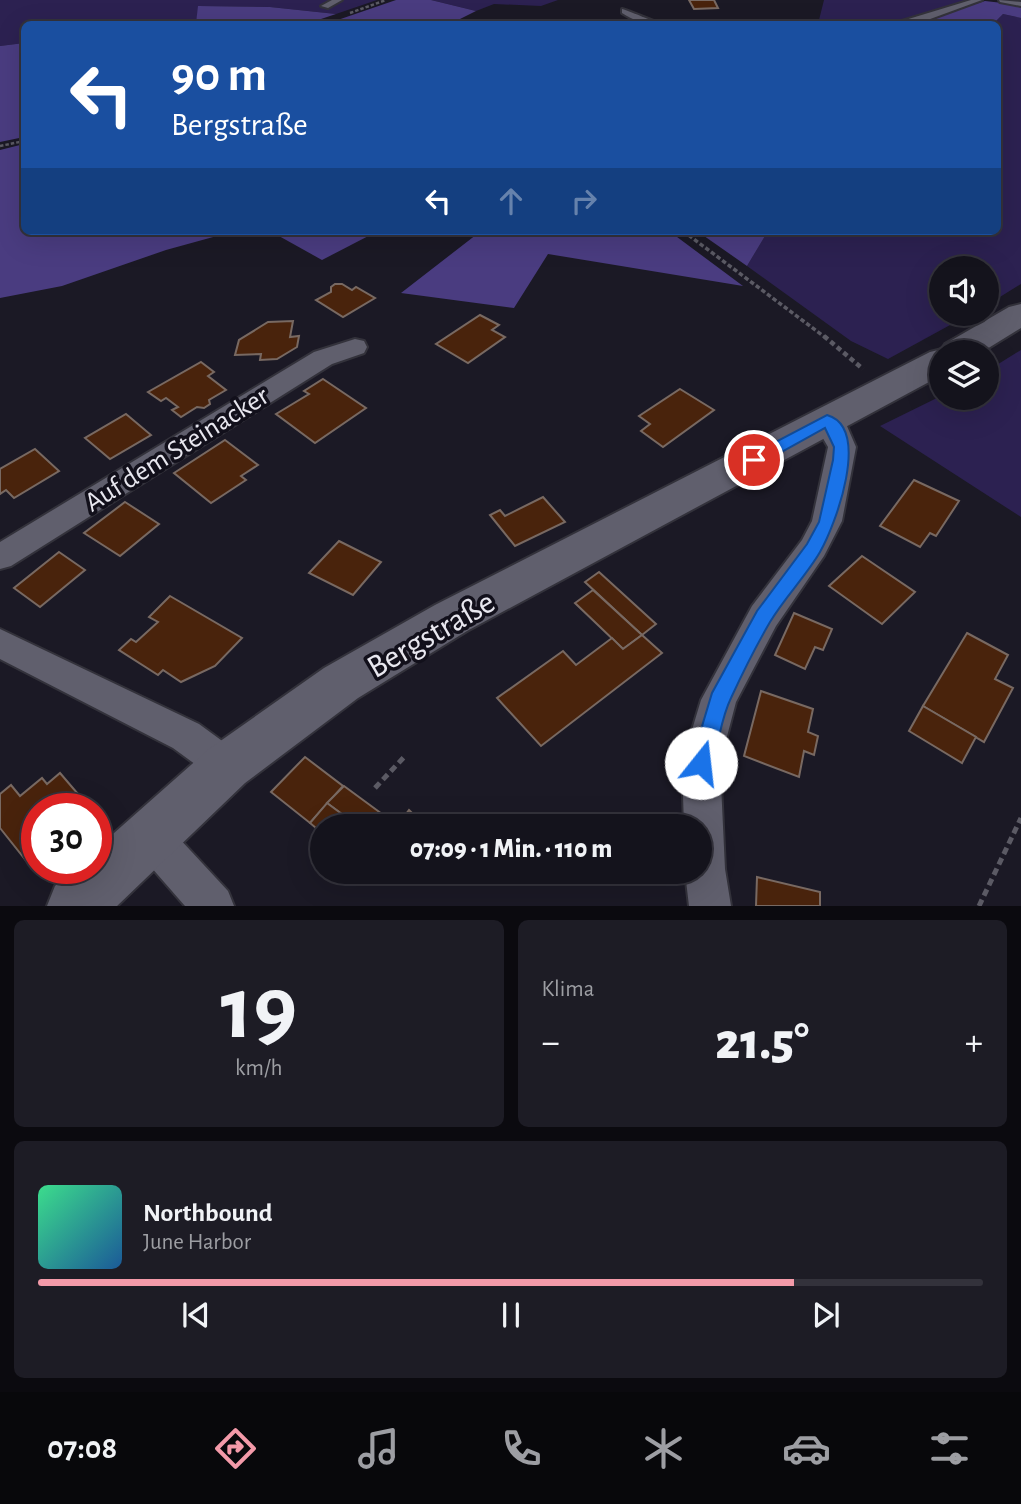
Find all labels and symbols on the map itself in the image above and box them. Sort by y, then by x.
street label: Auf dem Steinacker [80,382,274,517]
pin [724,430,784,490]
street label: Bergstraße [362,586,501,685]
position arrow [664,726,738,800]
speed limit sign: 30 [21,793,112,884]

